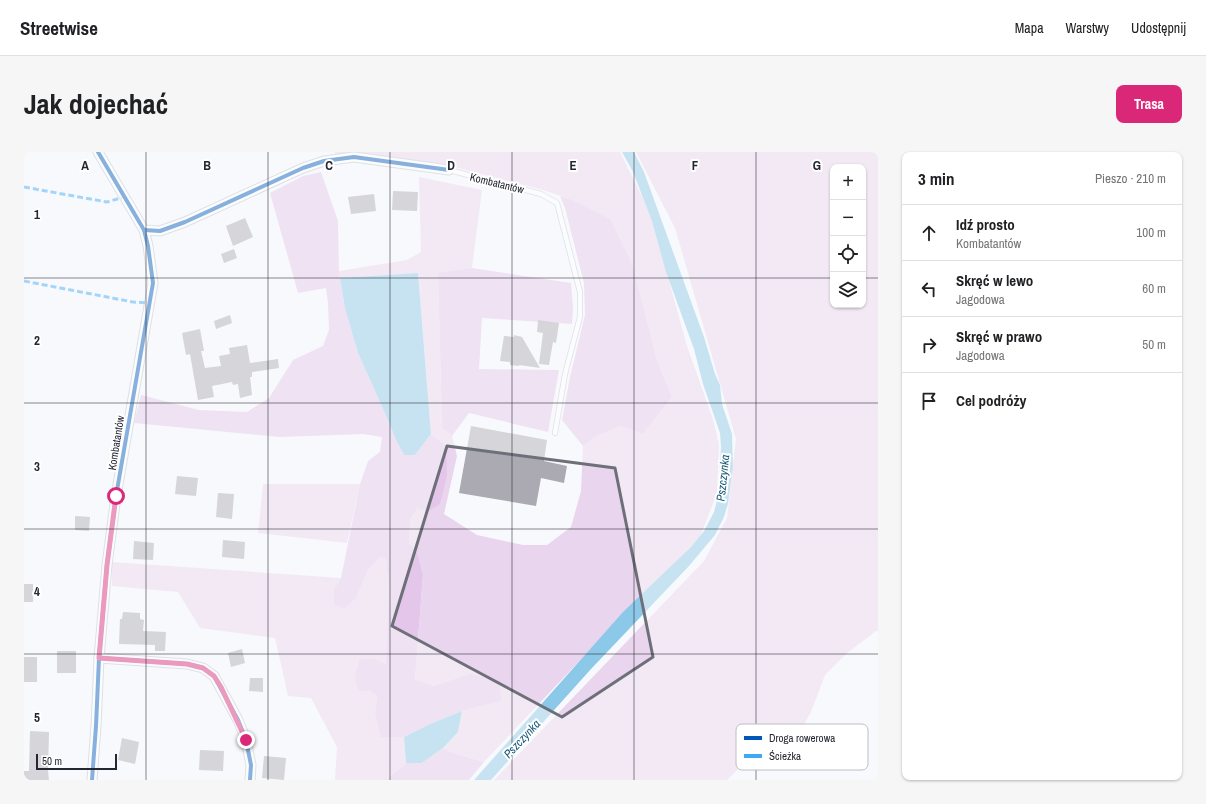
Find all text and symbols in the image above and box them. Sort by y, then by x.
text: Streetwise [20,15,98,41]
text: Mapa [1015,19,1044,37]
text: Warstwy [1066,19,1109,37]
text: Udostępnij [1131,19,1186,37]
text: Jak dojechać [24,85,168,123]
button: Trasa [1116,85,1182,123]
text: A [81,157,89,174]
text: B [203,157,211,174]
text: C [325,157,333,174]
text: D [447,157,455,174]
text: E [569,157,577,174]
text: F [692,157,699,174]
text: G [813,157,821,174]
map controls [830,164,866,308]
button: + [830,164,866,200]
text: 3 min [918,167,954,190]
street label: Kombatantów [469,170,526,197]
text: Pieszo · 210 m [1095,170,1166,187]
button: − [830,200,866,236]
text: 1 [34,206,40,223]
text: Idź prosto [956,214,1015,235]
icon: ahead [918,222,940,244]
text: 100 m [1136,224,1166,241]
text: Kombatantów [956,235,1021,252]
button: locate [830,236,866,272]
text: Skręć w lewo [956,270,1033,291]
button: layers [830,272,866,308]
icon: left [918,278,940,300]
text: 60 m [1142,280,1166,297]
text: Jagodowa [956,291,1005,308]
text: Skręć w prawo [956,326,1042,347]
text: 2 [34,332,40,349]
icon: right [918,334,940,356]
text: 50 m [1142,336,1166,353]
text: Jagodowa [956,347,1005,364]
icon: arrive [918,390,940,412]
text: Cel podróży [956,390,1026,411]
street label: Kombatantów [105,414,127,471]
water label: Pszczynka [713,453,733,502]
text: 3 [34,458,40,475]
route start [107,487,125,505]
text: 4 [34,583,40,600]
text: 5 [34,709,40,726]
water label: Pszczynka [500,716,544,762]
legend [736,724,868,770]
route end [237,731,255,749]
text: Droga rowerowa [769,731,835,745]
text: Ścieżka [769,749,801,763]
scale bar [36,752,117,771]
text: 50 m [42,754,62,768]

